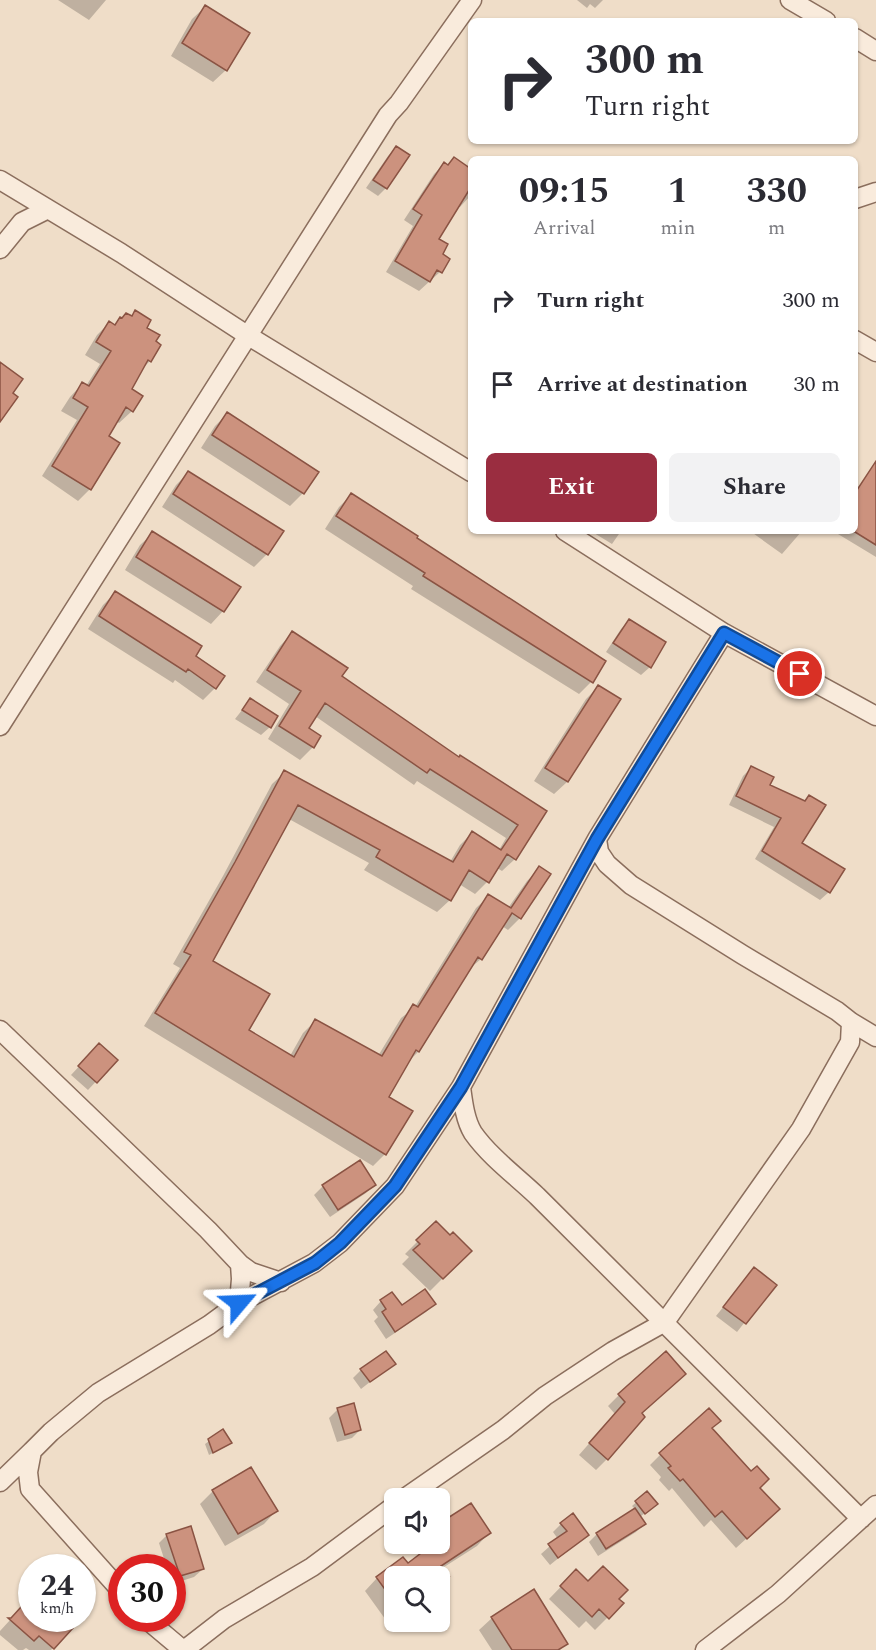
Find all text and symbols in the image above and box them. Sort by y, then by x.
text: 300 m [585,29,704,92]
icon: right [486,42,564,120]
text: Turn right [585,86,710,128]
text: 09:15 [519,164,609,219]
text: 1 [668,164,688,219]
text: 330 [746,164,807,219]
text: Arrival [533,213,595,243]
text: min [660,213,695,243]
text: m [768,213,785,243]
icon: right [486,284,519,317]
text: Turn right [537,284,644,317]
text: 300 m [783,284,840,317]
icon: arrive [486,368,519,401]
text: Arrive at destination [537,368,748,401]
text: 30 m [794,368,840,401]
button: Exit [486,453,657,522]
button: Share [669,453,840,522]
pin [774,648,825,699]
icon: arrive [783,657,816,690]
position arrow [207,1271,271,1335]
map controls [384,1488,450,1632]
button: sound [384,1488,450,1554]
speed limit sign: 30 [108,1554,186,1632]
text: 24 [40,1563,74,1609]
button: search [384,1566,450,1632]
text: km/h [40,1597,74,1620]

